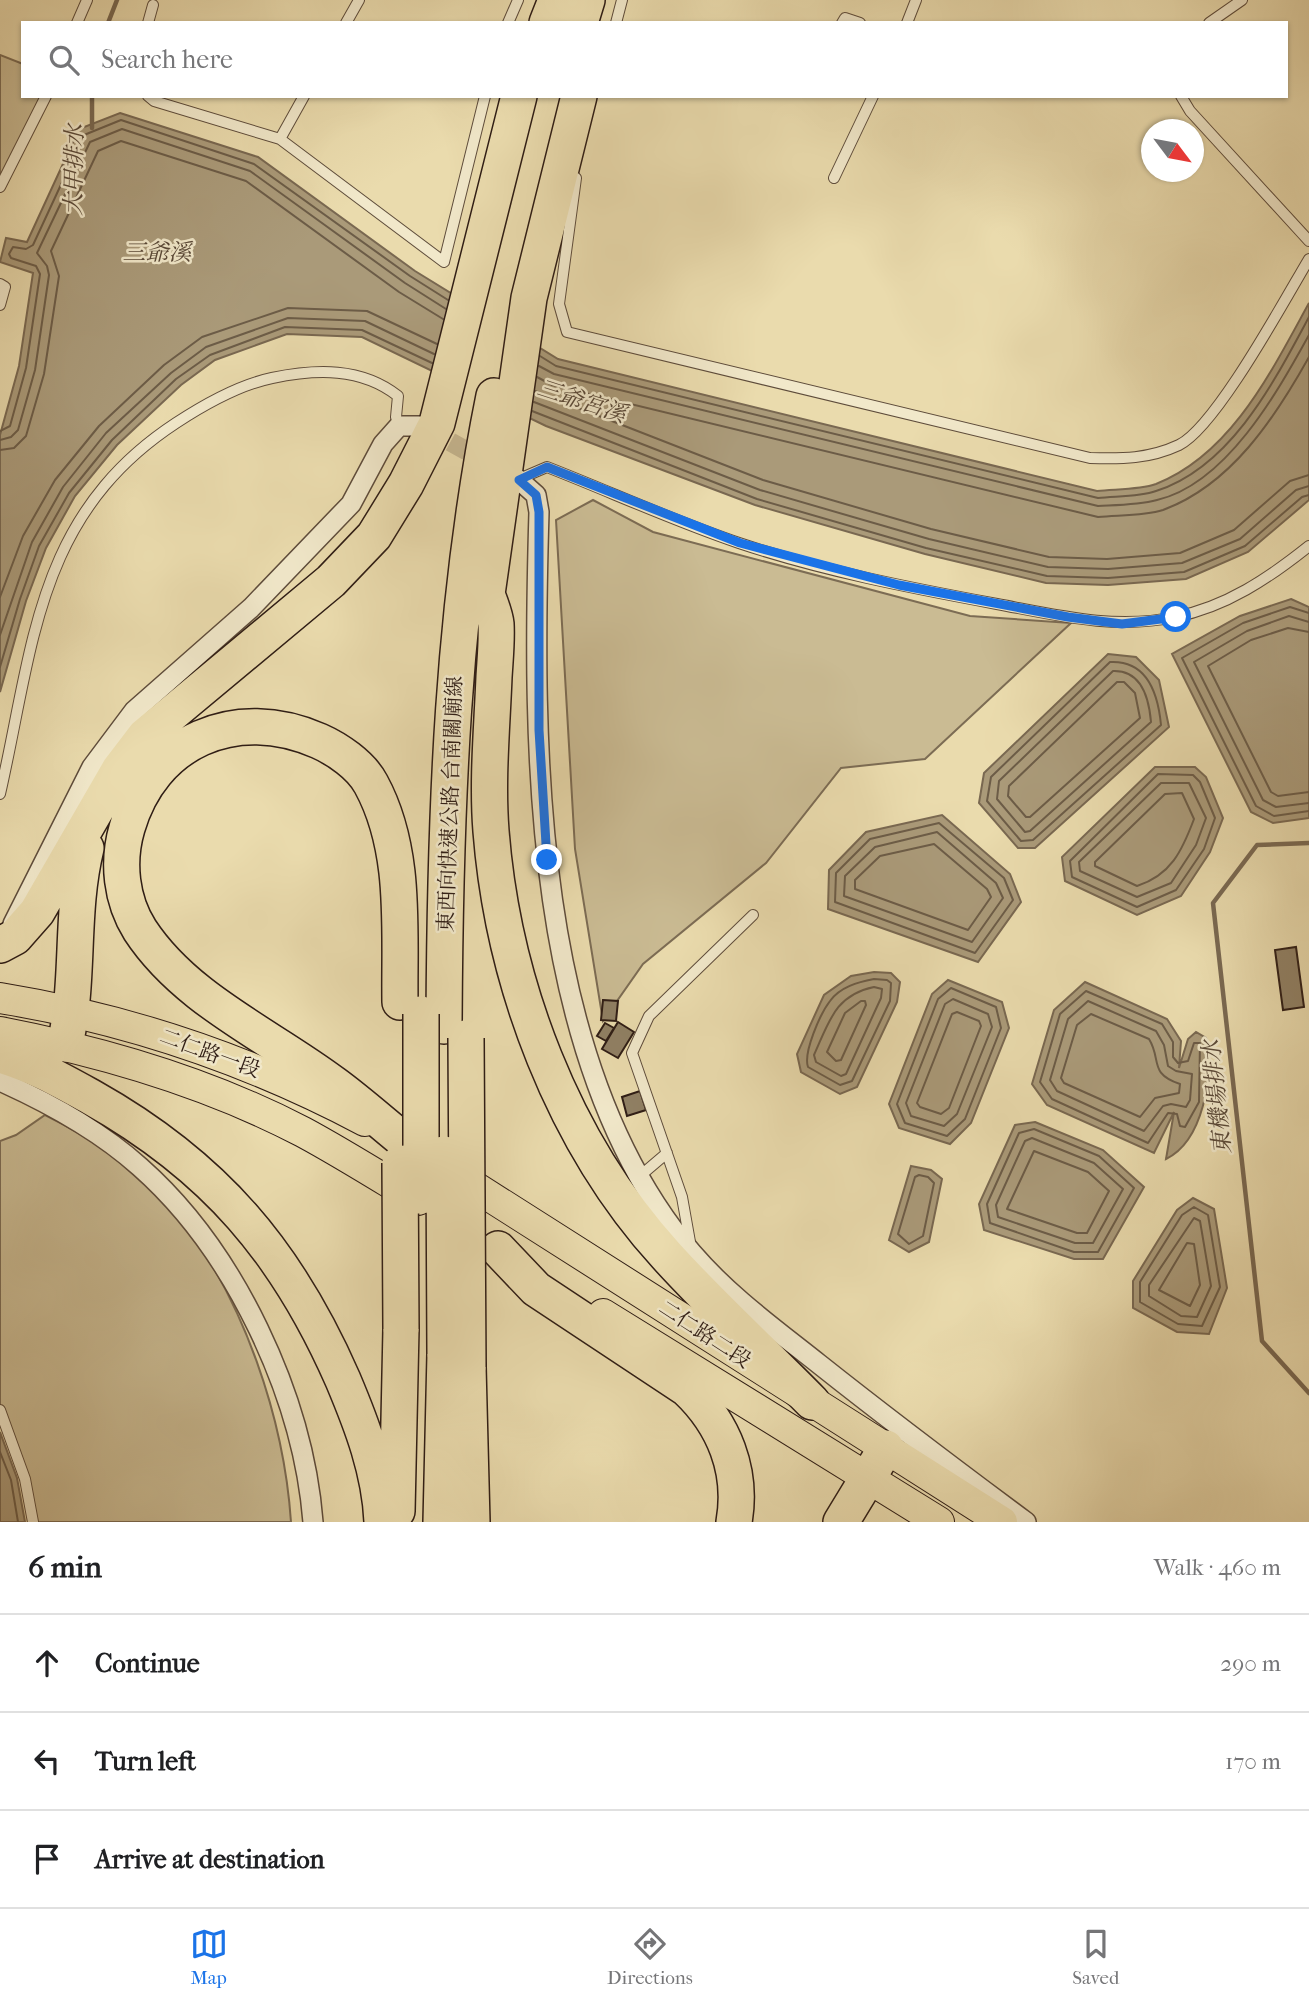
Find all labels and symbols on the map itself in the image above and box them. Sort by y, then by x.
north arrow [1141,119,1204,182]
water label: 大甲排水 [60,122,88,216]
water label: 三爺溪 [123,239,195,266]
water label: 三爺宮溪 [534,374,633,429]
route start [1160,601,1191,632]
street label: 東西向快速公路 台南關廟線 [434,675,466,933]
route end [531,844,562,875]
street label: 二仁路一段 [157,1024,263,1082]
water label: 東機場排水 [1197,1036,1236,1156]
street label: 二仁路二段 [654,1295,756,1373]

